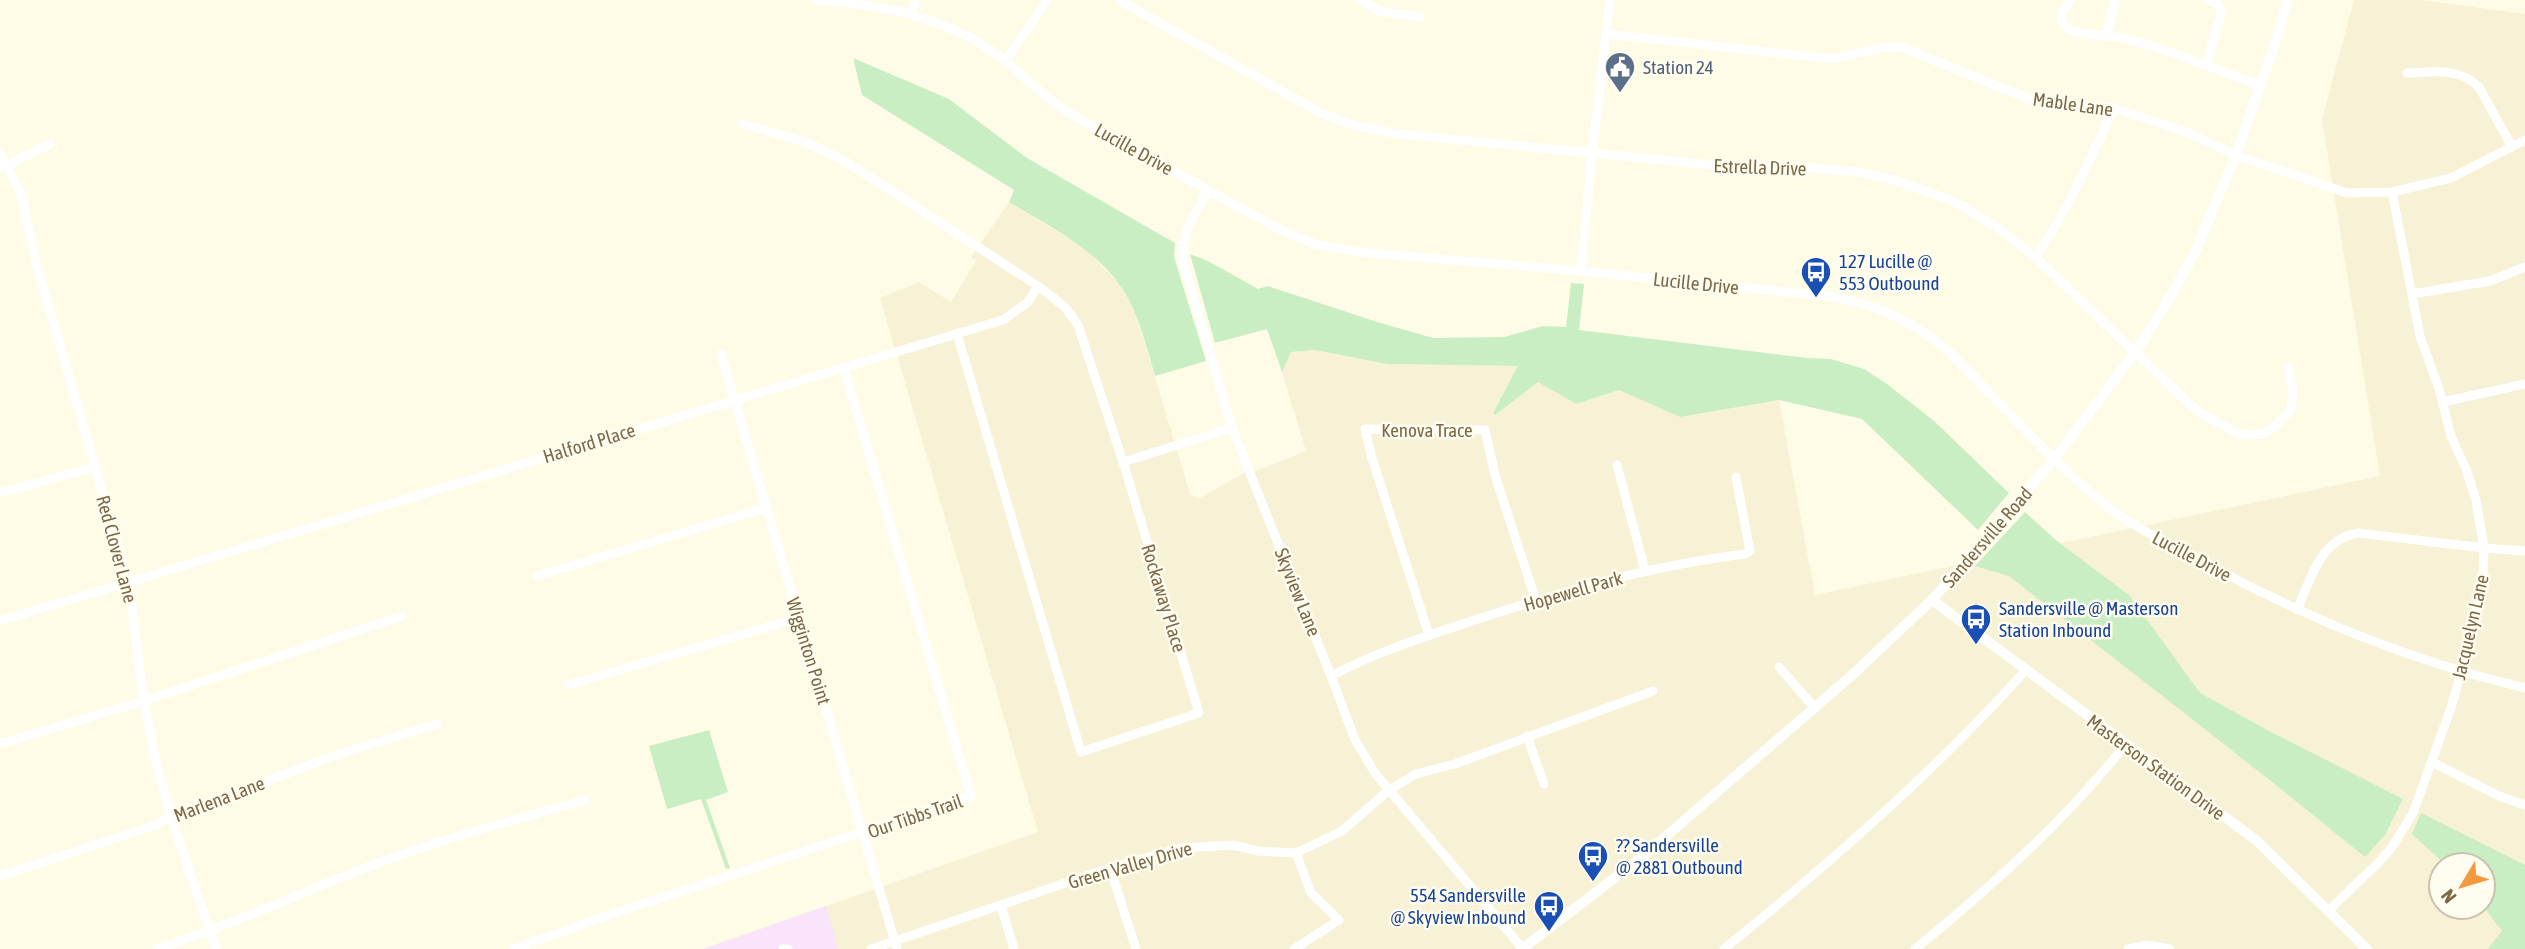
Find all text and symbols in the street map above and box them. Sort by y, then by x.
public building icon: Station 24 [1603,50,1637,94]
place label: Station 24 [1643,56,1714,78]
street label: Mable Lane [2032,87,2114,121]
street label: Lucille Drive [1091,119,1177,179]
street label: Estrella Drive [1713,154,1807,180]
place label: 127 Lucille @ 553 Outbound [1839,250,1939,294]
bus stop icon: 127 Lucille @ 553 Outbound [1799,255,1833,299]
street label: Lucille Drive [1652,268,1740,298]
street label: Halford Place [540,419,638,467]
street label: Kenova Trace [1381,419,1473,441]
street label: Sandersville Road [1938,482,2036,592]
street label: Red Clover Lane [92,493,142,605]
street label: Lucille Drive [2149,526,2235,586]
street label: Rockaway Place [1137,541,1191,655]
street label: Skyview Lane [1270,545,1326,639]
street label: Hopewell Park [1521,566,1625,616]
street label: Jacquelyn Lane [2447,572,2493,682]
street label: Wigginton Point [782,595,836,707]
place label: Sandersville @ Masterson Station Inbound [1999,597,2178,641]
bus stop icon: Sandersville @ Masterson Station Inbound [1959,602,1993,646]
street label: Masterson Station Drive [2083,710,2229,824]
street label: Marlena Lane [171,772,267,826]
street label: Our Tibbs Trail [865,790,965,842]
place label: ?? Sandersville @ 2881 Outbound [1616,834,1743,878]
street label: Green Valley Drive [1066,837,1194,893]
bus stop icon: ?? Sandersville @ 2881 Outbound [1576,839,1610,883]
north arrow [2427,851,2497,921]
place label: 554 Sandersville @ Skyview Inbound [1390,884,1526,928]
text: N [2436,885,2461,908]
bus stop icon: 554 Sandersville @ Skyview Inbound [1532,889,1566,933]

